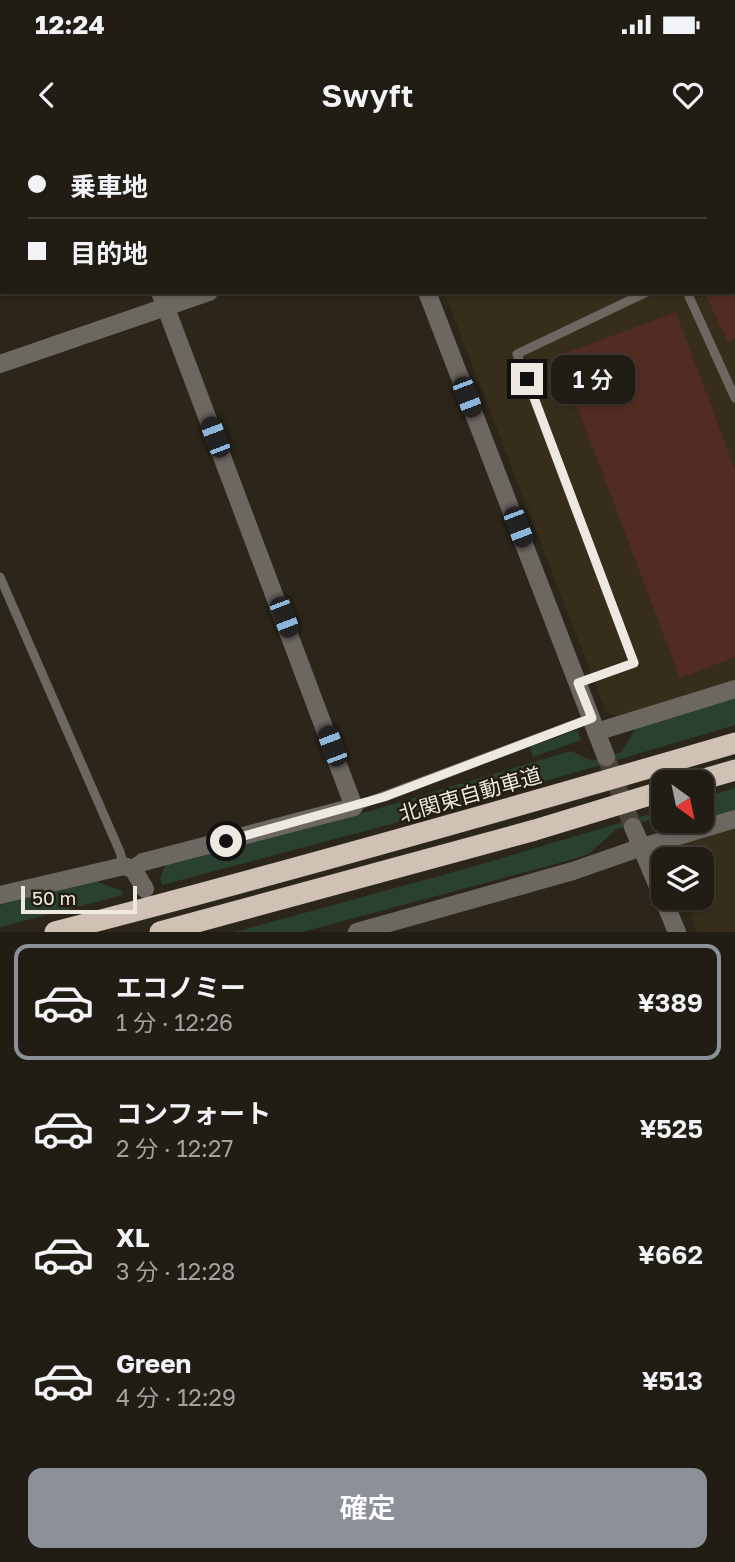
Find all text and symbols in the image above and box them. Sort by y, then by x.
text: 12:24 [35,9,105,40]
icon: back [28,76,66,114]
text: Swyft [321,76,414,114]
icon: heart [669,76,707,114]
text: 乗車地 [70,171,148,202]
text: 目的地 [70,238,148,269]
callout: 1 分 [552,355,636,404]
route end [511,363,543,395]
text: 1 分 [573,365,613,393]
car [450,374,485,420]
car [198,414,233,460]
car [501,504,536,550]
car [267,594,302,640]
car [315,723,350,769]
street label: 北関東自動車道 [396,761,544,827]
north arrow [651,770,714,833]
map controls [651,770,714,910]
route start [210,825,242,857]
button: layers [651,847,714,910]
scale bar [21,883,136,915]
text: 50 m [32,886,76,909]
icon: car [32,971,95,1034]
text: エコノミー [116,972,246,1003]
text: ¥389 [638,987,703,1018]
text: 1 分 · 12:26 [116,1008,233,1036]
icon: car [32,1097,95,1160]
text: コンフォート [116,1098,271,1129]
text: ¥525 [639,1113,703,1144]
text: 2 分 · 12:27 [116,1134,233,1162]
text: XL [116,1222,150,1253]
icon: car [32,1223,95,1286]
text: ¥662 [638,1239,703,1270]
text: 3 分 · 12:28 [116,1257,235,1285]
text: Green [116,1348,191,1379]
icon: car [32,1349,95,1412]
text: ¥513 [642,1365,703,1396]
text: 4 分 · 12:29 [116,1383,236,1411]
button: 確定 [28,1468,707,1548]

